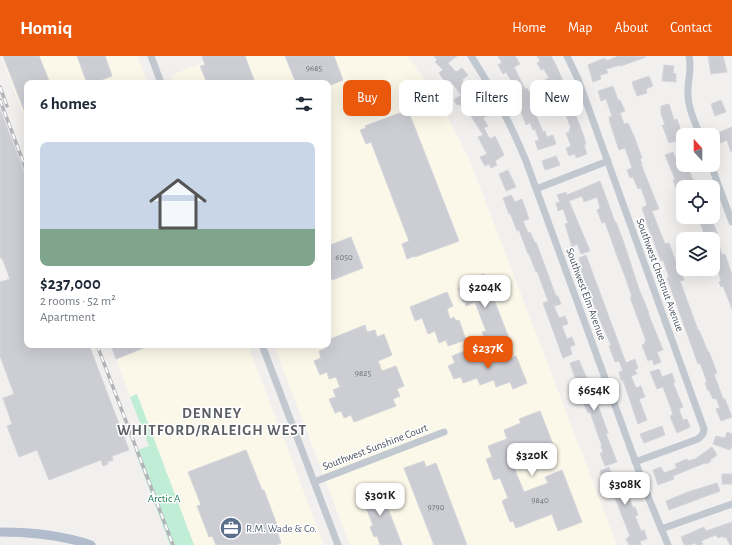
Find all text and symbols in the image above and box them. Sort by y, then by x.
text: Homiq [20,19,72,38]
text: Home [512,21,546,35]
text: Map [568,21,592,35]
text: About [614,21,648,35]
text: Contact [670,21,712,35]
house number: 9685 [306,64,322,73]
chip: Buy [343,80,391,116]
chip: Rent [399,80,453,116]
chip: Filters [461,80,522,116]
chip: New [530,80,583,116]
icon: filters [293,93,315,115]
text: 6 homes [40,95,96,112]
north arrow [676,128,720,172]
map controls [676,128,720,276]
icon: home [142,168,214,240]
button: locate [676,180,720,224]
street label: Southwest Chestnut Avenue [634,217,686,333]
button: layers [676,232,720,276]
street label: Southwest Elm Avenue [564,246,608,342]
house number: 6050 [335,253,353,262]
text: $237,000 [40,275,101,292]
pin: $204K [457,275,513,309]
text: $204K [469,281,501,294]
text: 2 rooms · 52 m² [40,295,116,308]
text: Apartment [40,311,95,324]
pin: $237K [460,336,516,370]
text: $237K [473,342,503,355]
house number: 9825 [355,369,371,378]
pin: $654K [566,378,622,412]
text: $654K [578,384,610,397]
district label: DENNEY WHITFORD/RALEIGH WEST [117,406,307,438]
street label: Southwest Sunshine Court [321,422,430,472]
pin: $320K [504,443,560,477]
text: $320K [516,449,548,462]
pin: $308K [597,472,653,506]
text: $308K [609,478,641,491]
pin: $301K [352,483,408,517]
text: $301K [365,489,395,502]
park label: Arctic A [148,493,181,504]
house number: 9840 [531,496,549,505]
house number: 9790 [428,503,445,512]
office icon: R.M. Wade & Co. [218,515,244,541]
place label: R.M. Wade & Co. [246,523,317,534]

